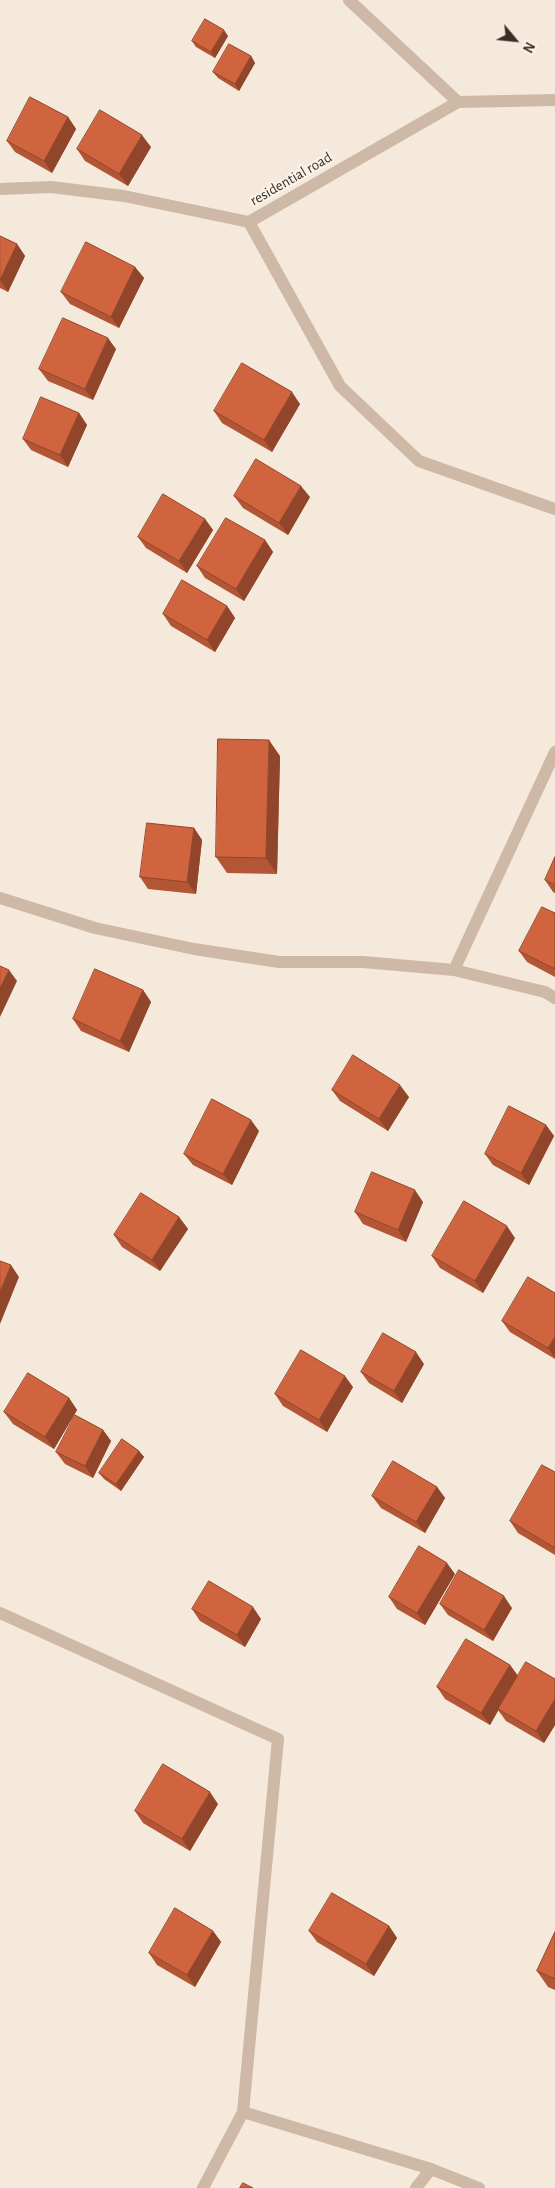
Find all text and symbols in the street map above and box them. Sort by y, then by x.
north arrow [490,15,540,65]
text: N [520,39,537,55]
street label: residential road [247,148,335,210]

